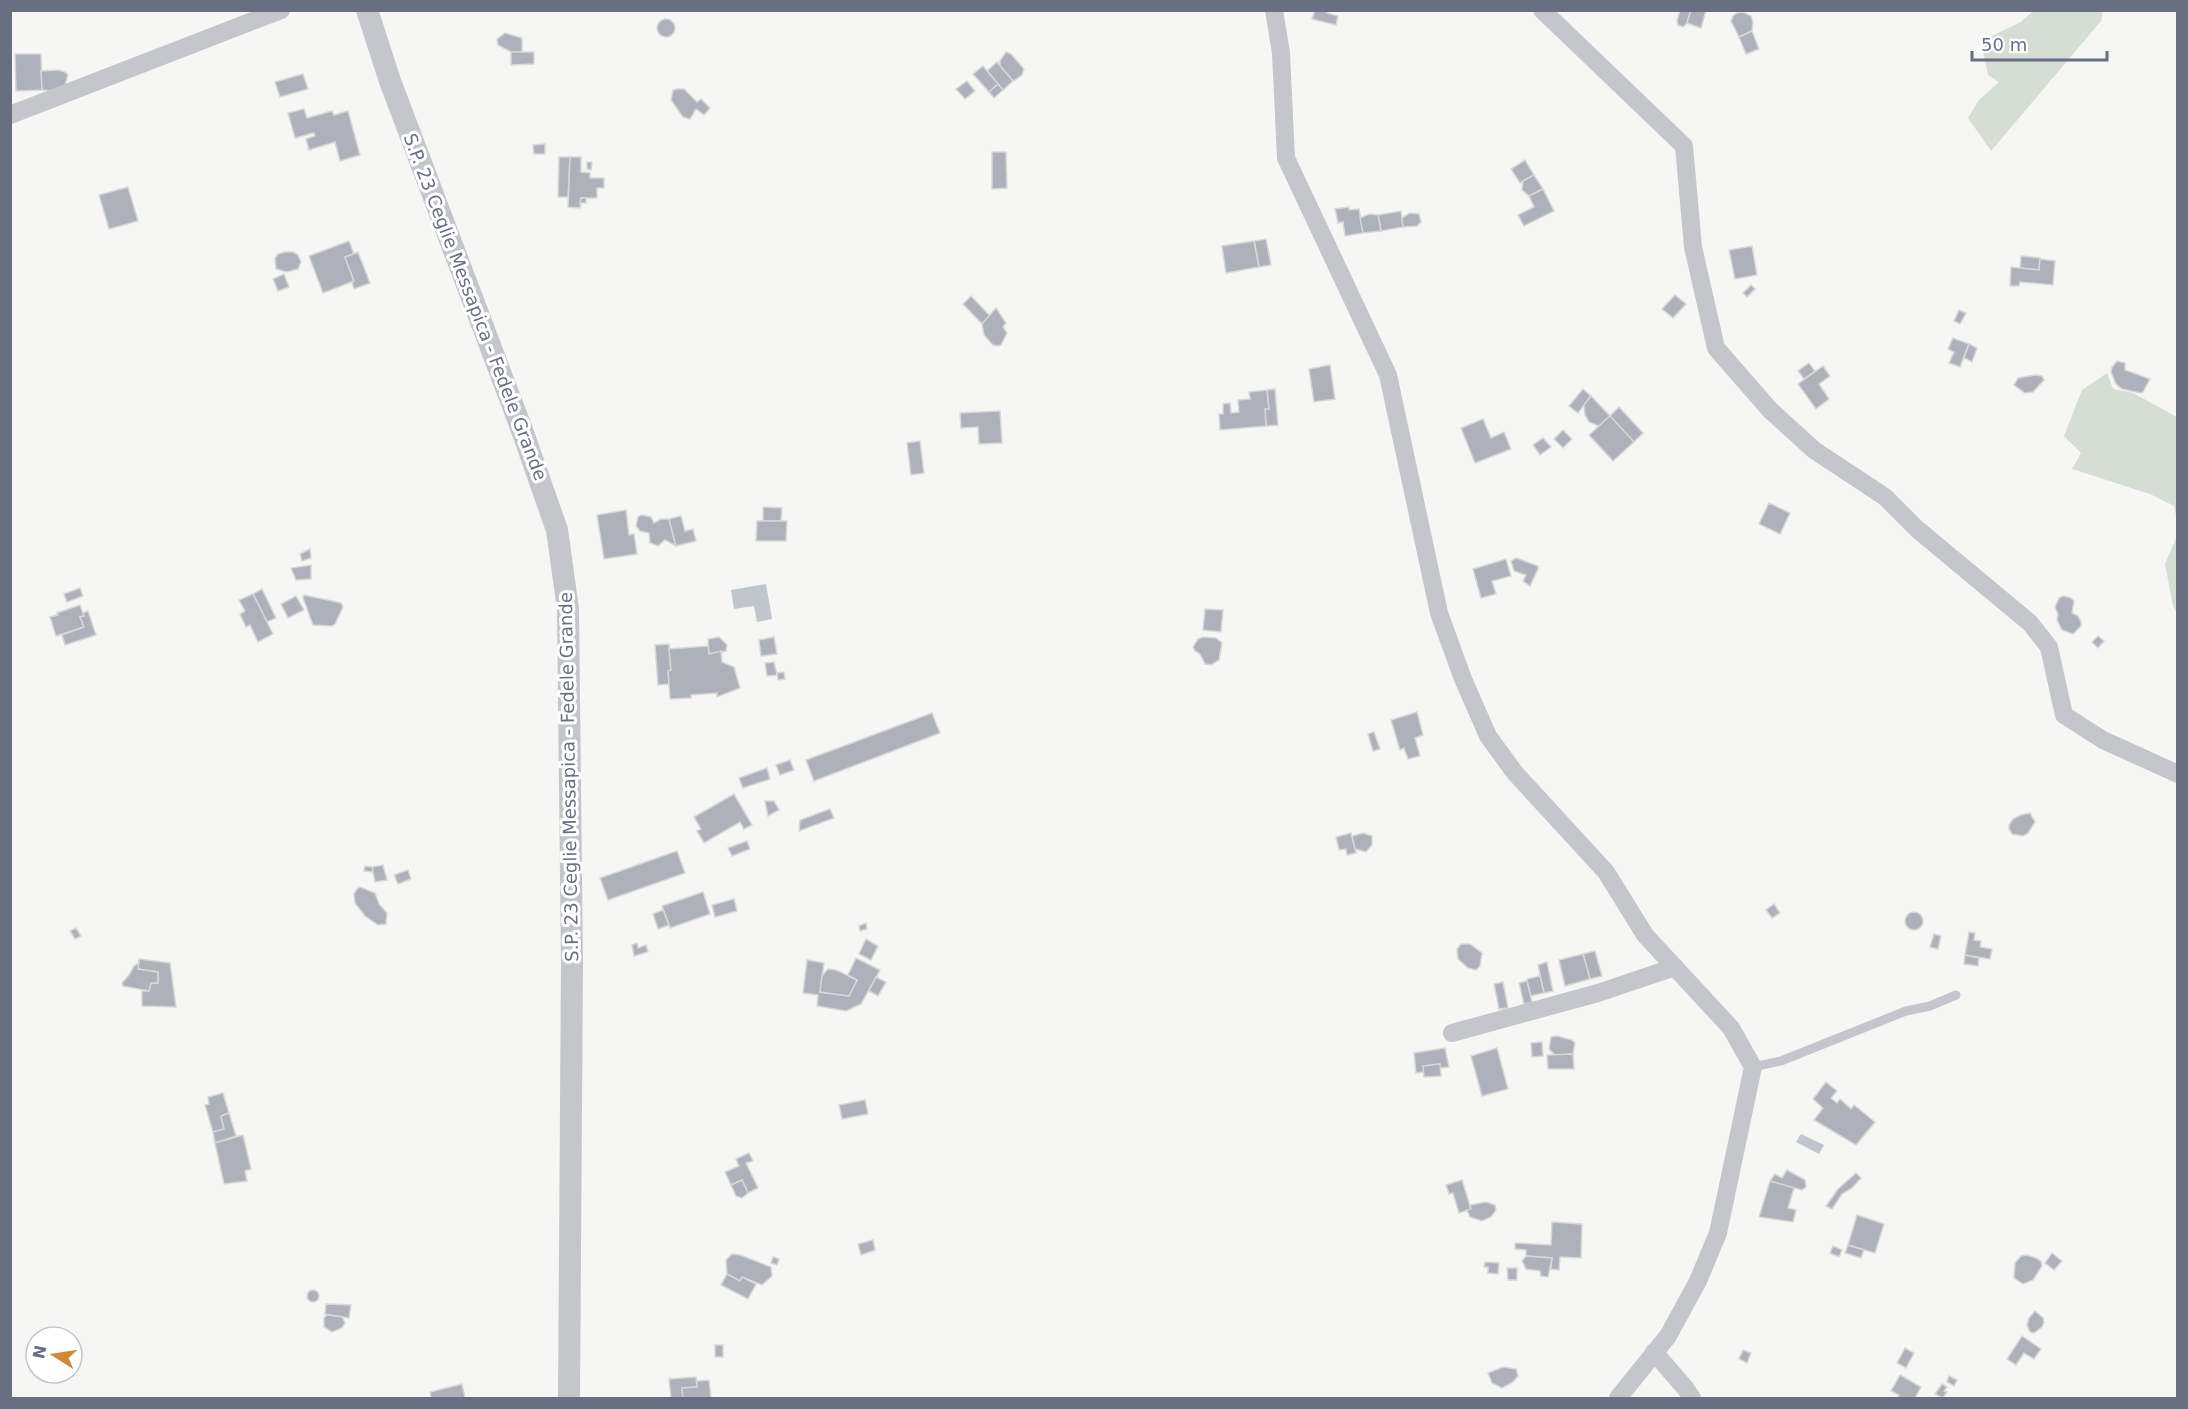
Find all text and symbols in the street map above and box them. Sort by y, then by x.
scale bar [1972,24,2107,62]
text: 50 m [1981,34,2027,55]
street label: S.P. 23 Ceglie Messapica - Fedele Grande [399,130,552,483]
street label: S.P. 23 Ceglie Messapica - Fedele Grande [555,592,582,962]
north arrow [24,1325,84,1385]
text: N [29,1343,51,1361]

